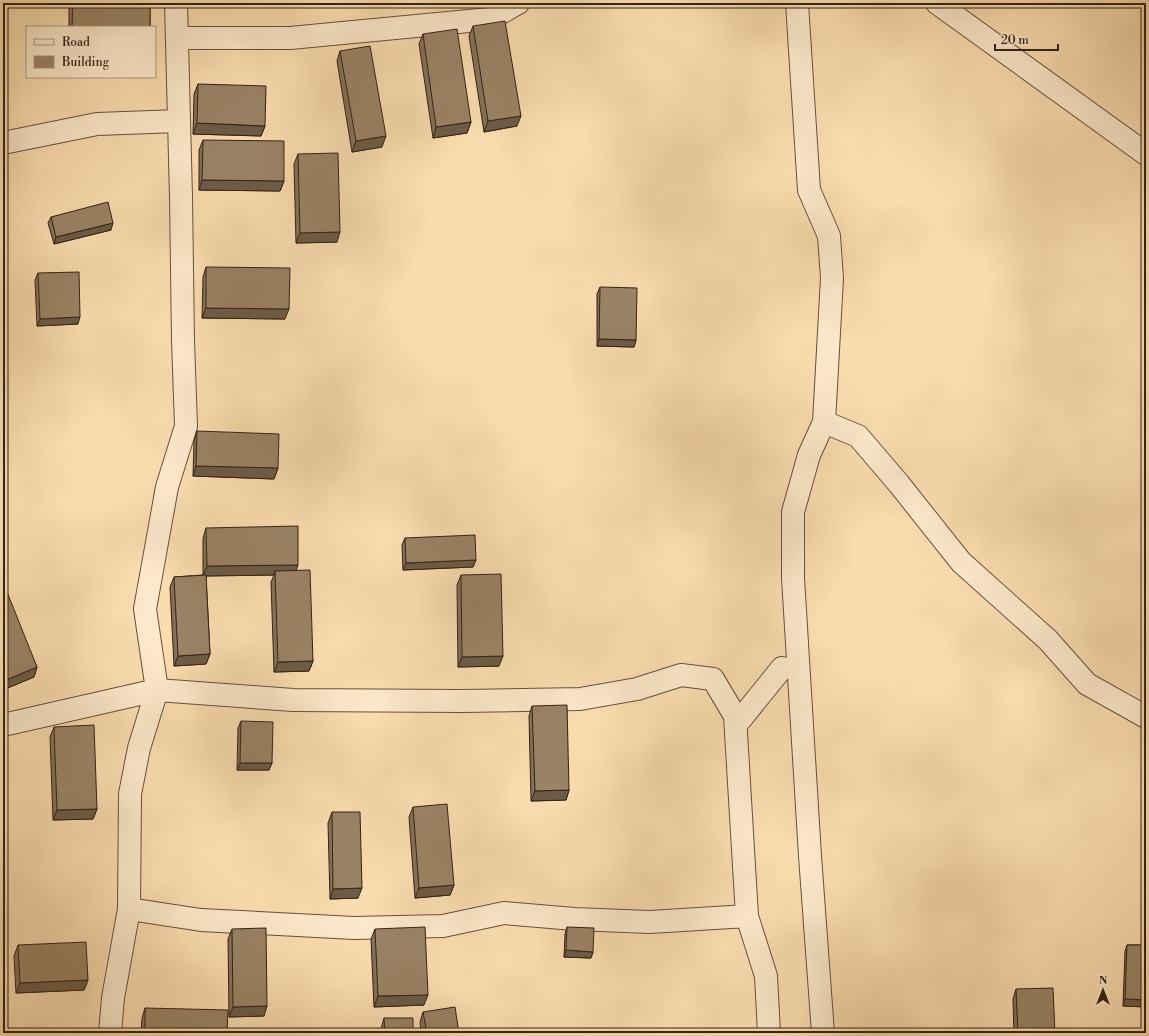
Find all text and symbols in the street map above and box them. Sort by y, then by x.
legend [26,26,156,78]
scale bar [995,26,1058,52]
text: 20 m [1001,33,1029,48]
text: Road [62,35,90,50]
text: Building [61,55,110,70]
north arrow [1083,970,1123,1010]
text: N [1099,974,1108,988]

